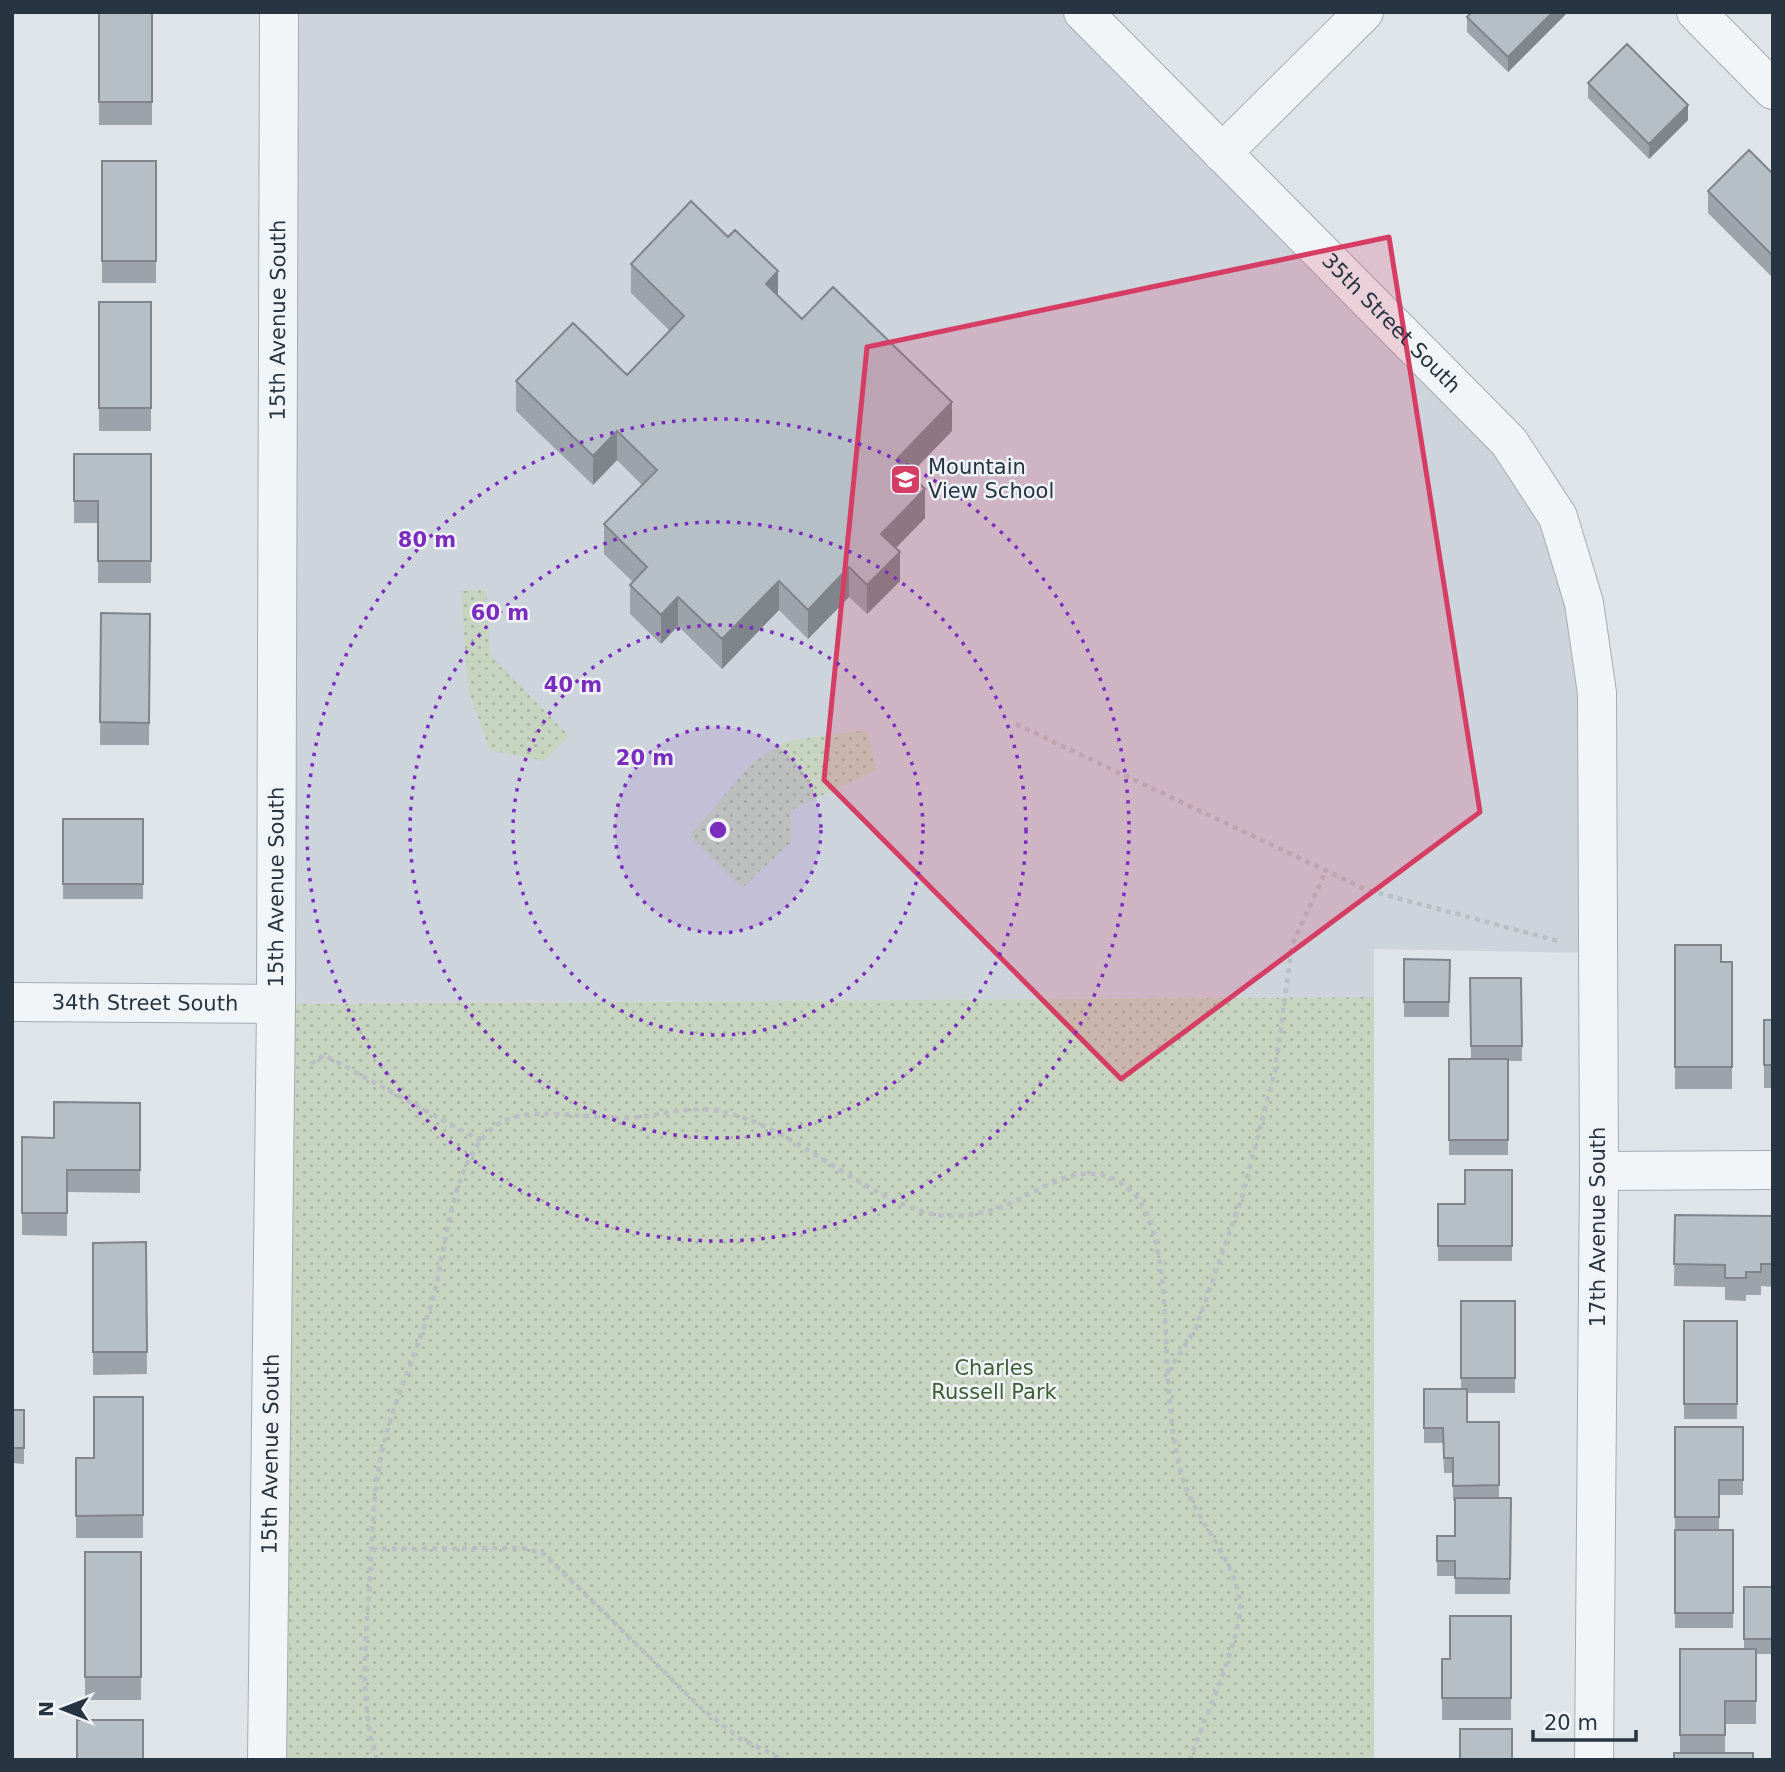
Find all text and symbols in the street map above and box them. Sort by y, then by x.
street label: 15th Avenue South [266,220,290,420]
street label: 35th Street South [1317,248,1465,398]
place label: Mountain View School [928,455,1054,503]
school or university icon: Mountain View School [888,462,922,496]
text: 80 m [398,528,456,552]
text: 60 m [471,601,529,625]
text: 40 m [544,673,602,697]
text: 20 m [616,746,674,770]
street label: 15th Avenue South [264,787,289,987]
centre of rings [706,818,730,842]
street label: 34th Street South [52,990,238,1016]
street label: 17th Avenue South [1586,1127,1610,1327]
street label: 15th Avenue South [257,1353,284,1555]
park label: Charles Russell Park [931,1356,1058,1404]
north arrow [28,1674,98,1744]
scale bar [1533,1698,1636,1742]
text: N [35,1701,57,1717]
text: 20 m [1544,1711,1598,1735]

